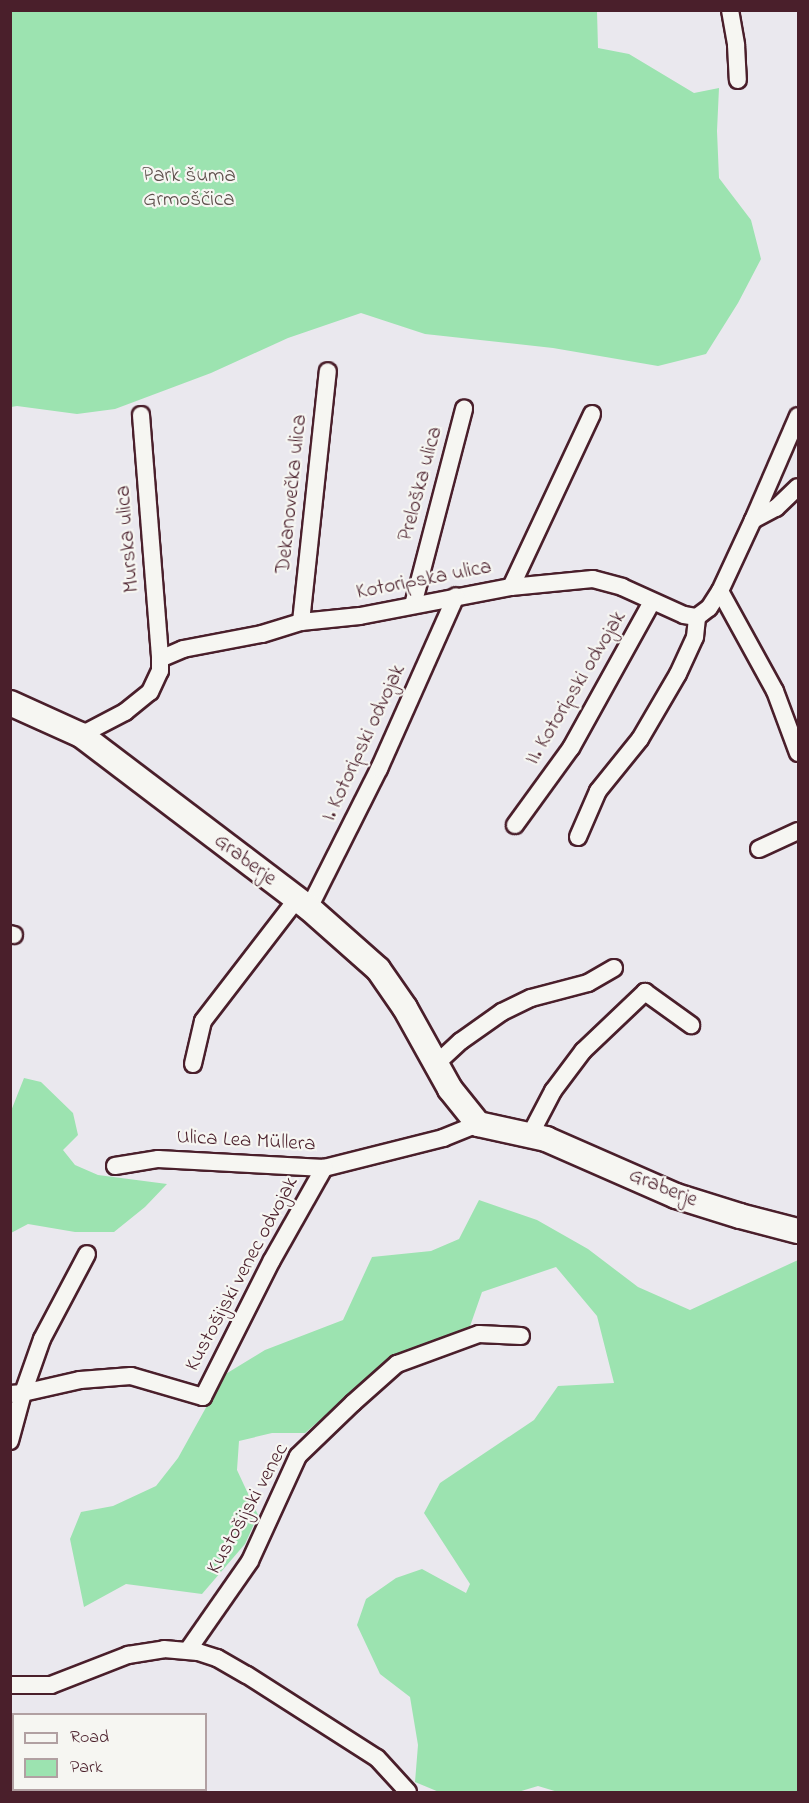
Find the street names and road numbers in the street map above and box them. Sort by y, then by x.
street label: Dekanovečka ulica [271,413,313,575]
street label: Preloška ulica [394,424,448,544]
street label: Murska ulica [111,484,145,594]
street label: Kotoripska ulica [354,555,494,605]
street label: II. Kotoripski odvojak [520,606,632,770]
street label: I. Kotoripski odvojak [317,661,411,825]
street label: Graberje [209,828,281,892]
street label: Ulica Lea Müllera [176,1125,316,1157]
street label: Graberje [625,1163,701,1213]
street label: Kustošijski venec odvojak [180,1172,304,1376]
street label: Kustošijski venec [202,1439,294,1579]

